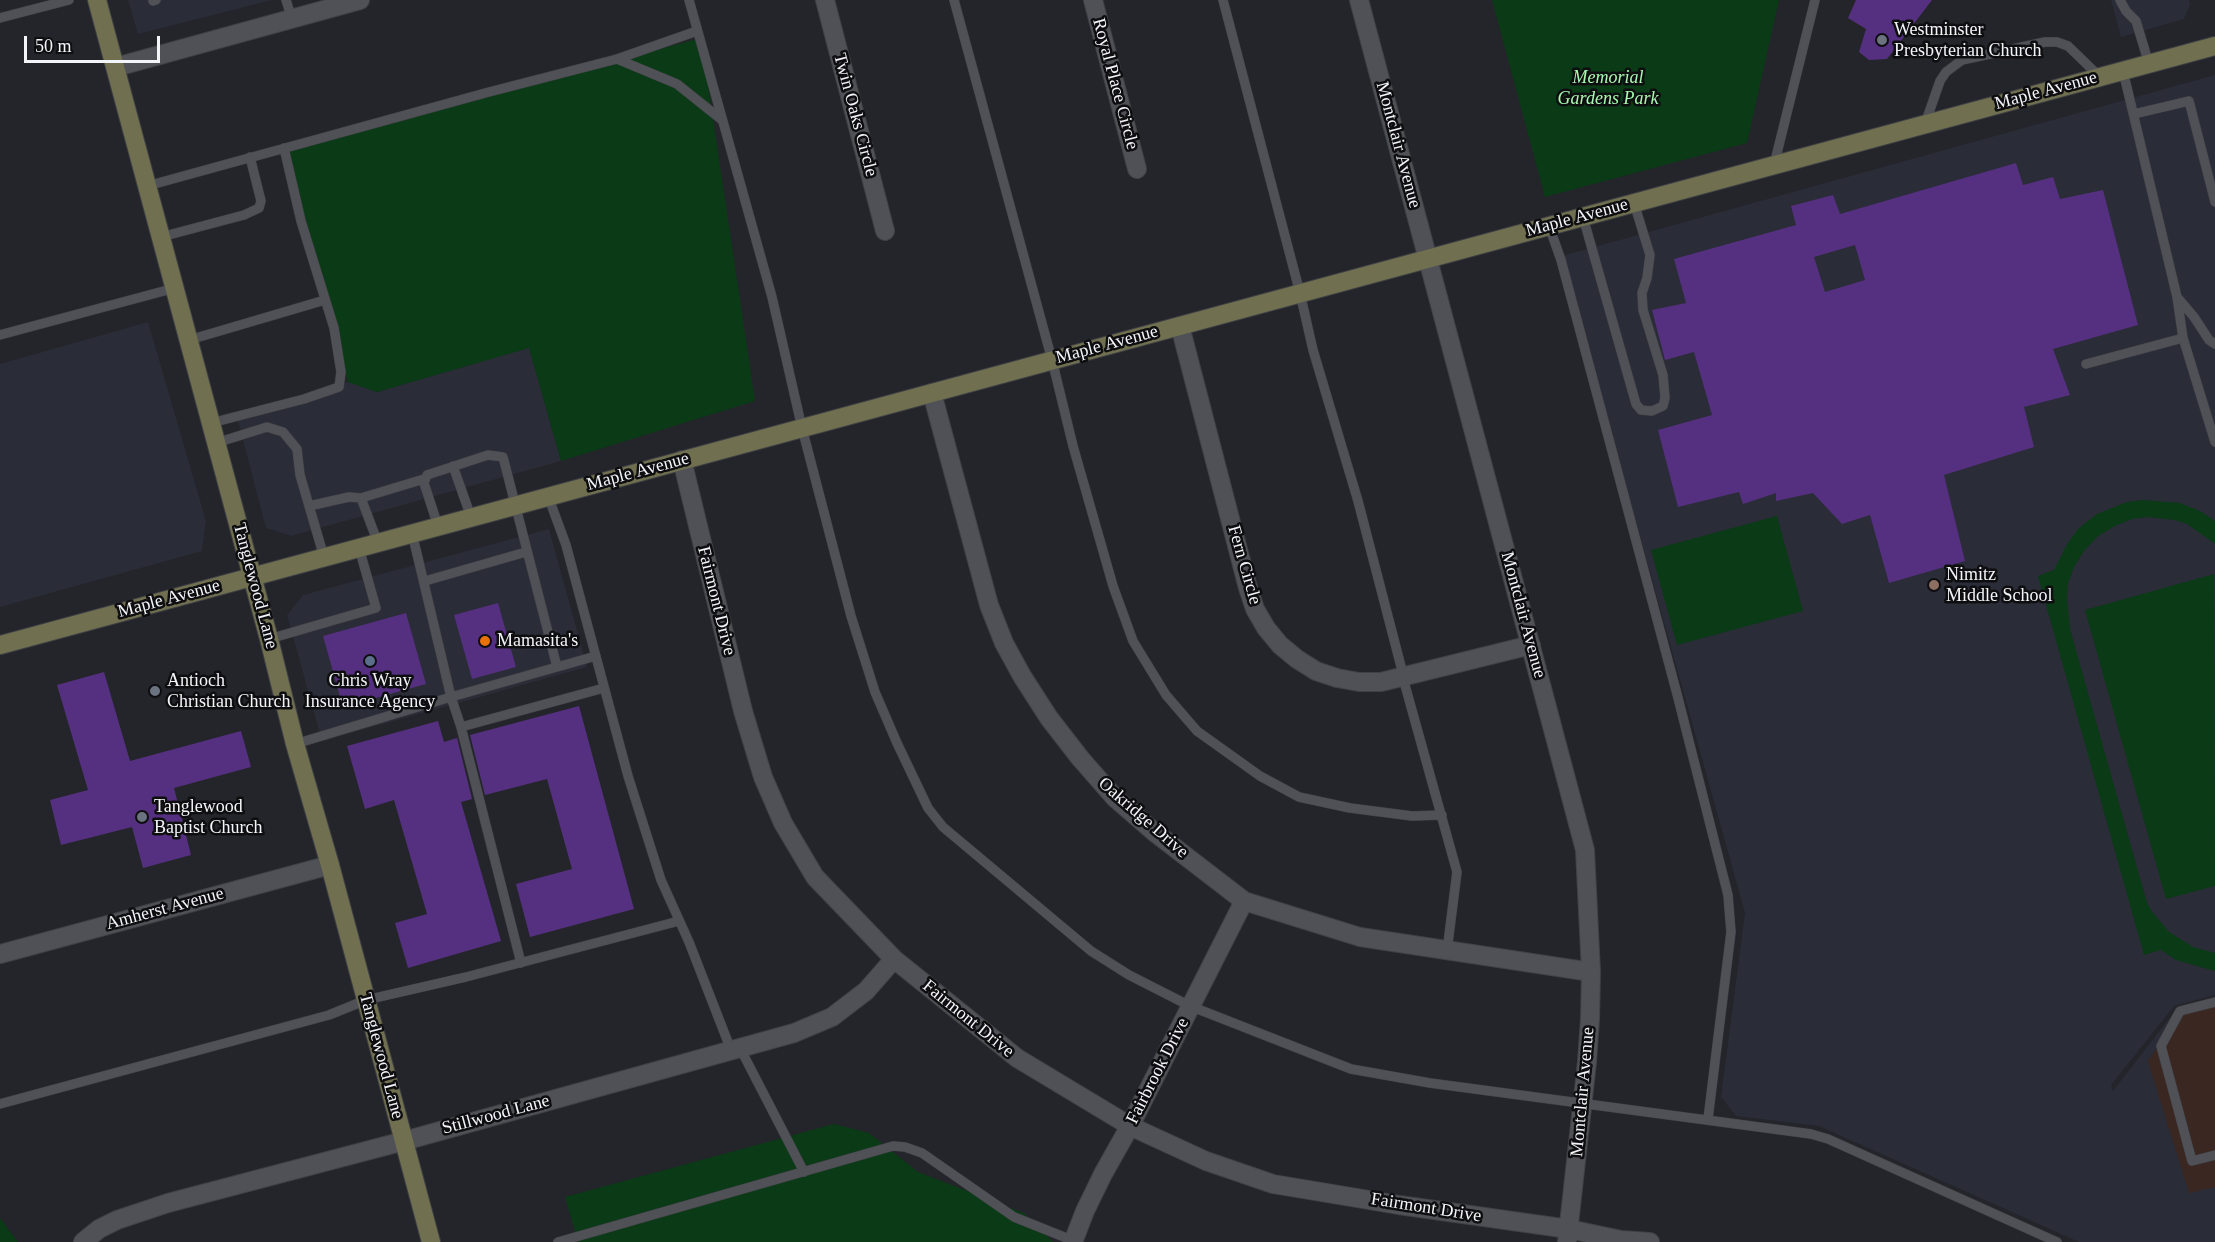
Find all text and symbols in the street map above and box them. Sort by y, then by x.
street label: Royal Place Circle [1087,16,1143,152]
place label: Westminster Presbyterian Church [1894,19,2041,62]
scale bar [27,24,164,62]
marker: Westminster Presbyterian Church [1875,33,1889,47]
text: 50 m [35,36,72,56]
street label: Twin Oaks Circle [828,51,882,179]
park label: Memorial Gardens Park [1558,67,1658,110]
street label: Maple Avenue [1992,67,2100,115]
street label: Montclair Avenue [1371,79,1425,211]
street label: Maple Avenue [1523,194,1631,242]
street label: Maple Avenue [1053,321,1161,369]
street label: Maple Avenue [584,448,692,496]
street label: Tanglewood Lane [228,521,282,651]
street label: Fern Circle [1222,523,1266,607]
street label: Fairmont Drive [692,544,740,658]
street label: Montclair Avenue [1496,549,1550,681]
place label: Nimitz Middle School [1946,564,2052,606]
street label: Maple Avenue [115,575,223,623]
marker: Nimitz Middle School [1927,578,1941,592]
place label: Mamasita's [497,630,578,652]
marker: Mamasita's [478,634,492,648]
marker: Chris Wray Insurance Agency [363,654,377,668]
place label: Antioch Christian Church [167,670,290,712]
place label: Chris Wray Insurance Agency [305,670,435,712]
marker: Antioch Christian Church [148,684,162,698]
street label: Oakridge Drive [1093,773,1193,863]
place label: Tanglewood Baptist Church [154,796,262,838]
marker: Tanglewood Baptist Church [135,810,149,824]
street label: Amherst Avenue [104,883,226,935]
street label: Fairmont Drive [918,976,1018,1062]
street label: Tanglewood Lane [354,991,408,1121]
street label: Fairbrook Drive [1122,1014,1194,1128]
street label: Montclair Avenue [1567,1026,1599,1158]
street label: Stillwood Lane [440,1090,552,1140]
street label: Fairmont Drive [1369,1189,1483,1227]

